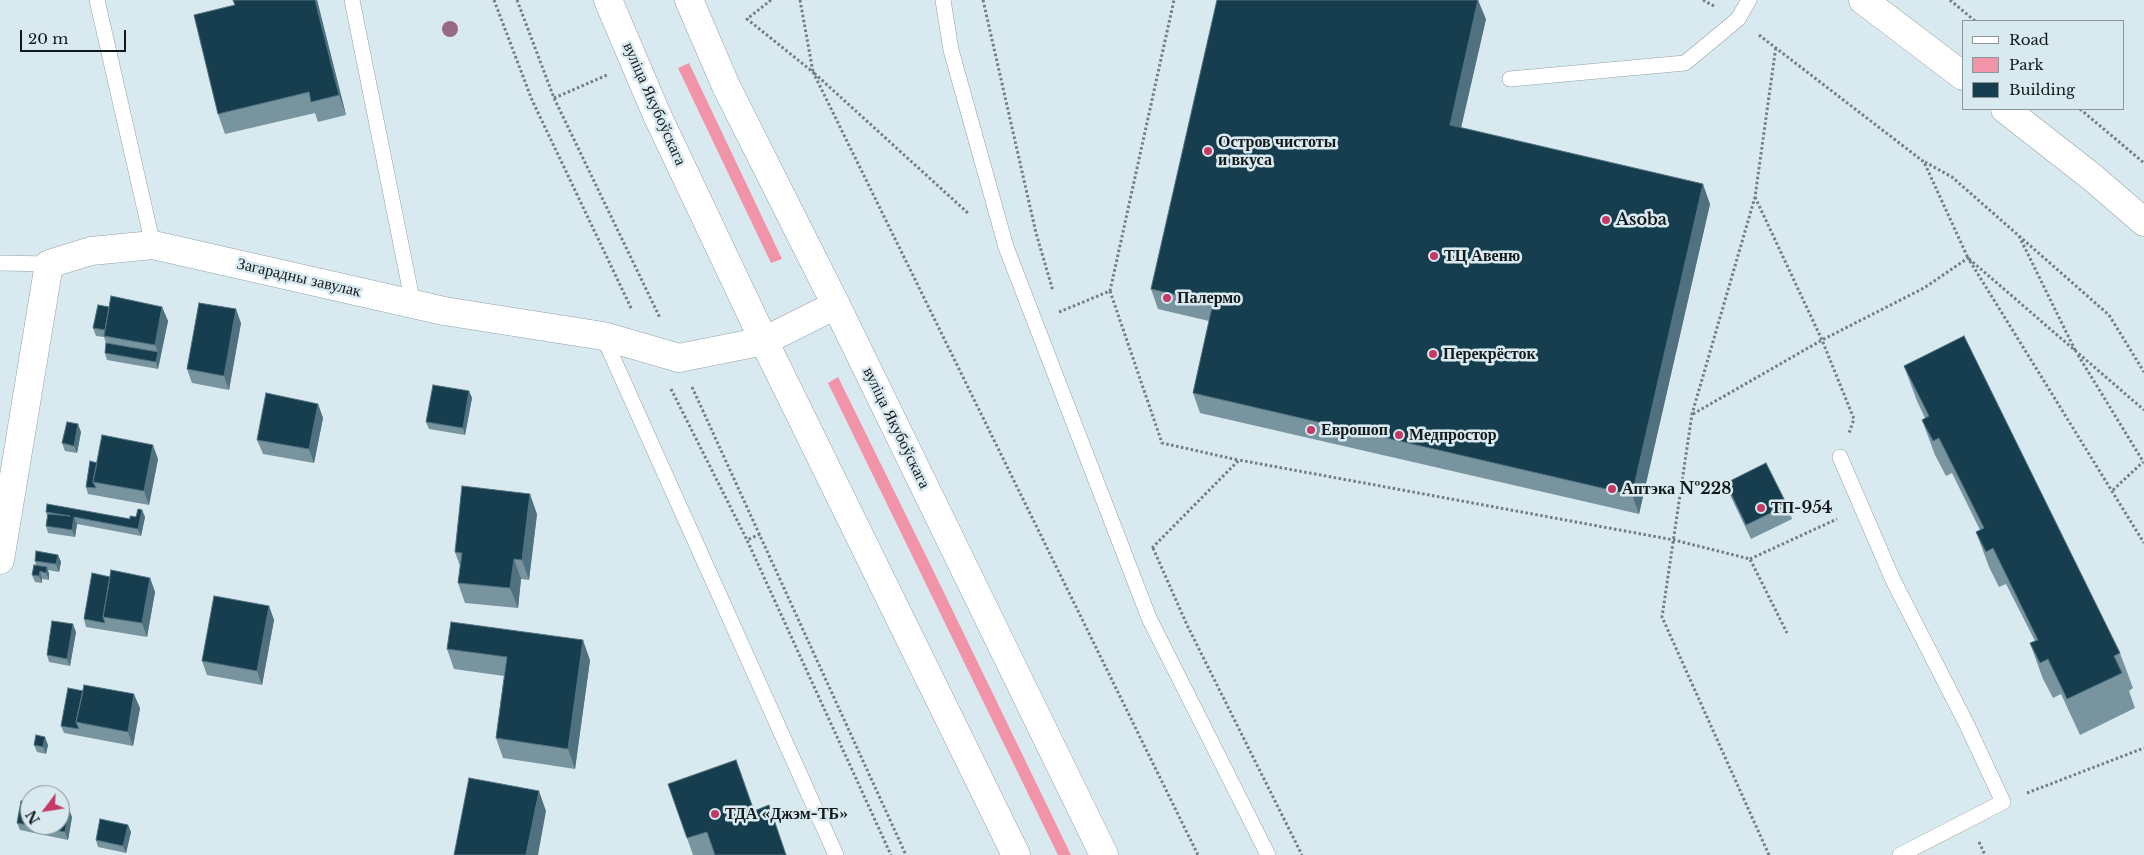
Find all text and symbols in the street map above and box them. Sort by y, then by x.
scale bar [22,20,129,52]
legend [1962,20,2124,110]
text: 20 m [28,29,68,48]
text: Road [2009,30,2049,49]
street label: вуліца Якубоўскага [618,40,690,168]
text: Park [2009,55,2044,74]
text: Building [2009,80,2075,99]
place label: Остров чистоты и вкуса [1218,132,1336,170]
marker: Остров чистоты и вкуса [1202,145,1214,157]
place label: Asoba [1616,210,1667,230]
marker: Asoba [1600,214,1612,226]
place label: ТЦ Авеню [1444,246,1520,266]
marker: ТЦ Авеню [1428,250,1440,262]
street label: Загарадны завулак [235,254,363,302]
place label: Палермо [1177,288,1241,308]
marker: Палермо [1161,292,1173,304]
place label: Перекрёсток [1443,344,1536,364]
marker: Перекрёсток [1427,348,1439,360]
street label: вуліца Якубоўскага [858,364,934,492]
place label: Еврошоп [1321,420,1388,440]
marker: Еврошоп [1305,424,1317,436]
place label: Медпростор [1409,425,1497,445]
marker: Медпростор [1393,429,1405,441]
place label: Аптэка №228 [1622,479,1731,499]
marker: Аптэка №228 [1606,483,1618,495]
place label: ТП-954 [1771,498,1832,518]
marker: ТП-954 [1755,502,1767,514]
north arrow [20,785,70,835]
place label: ТДА «Джэм-ТБ» [725,804,848,824]
text: N [22,807,44,827]
marker: ТДА «Джэм-ТБ» [709,808,721,820]

